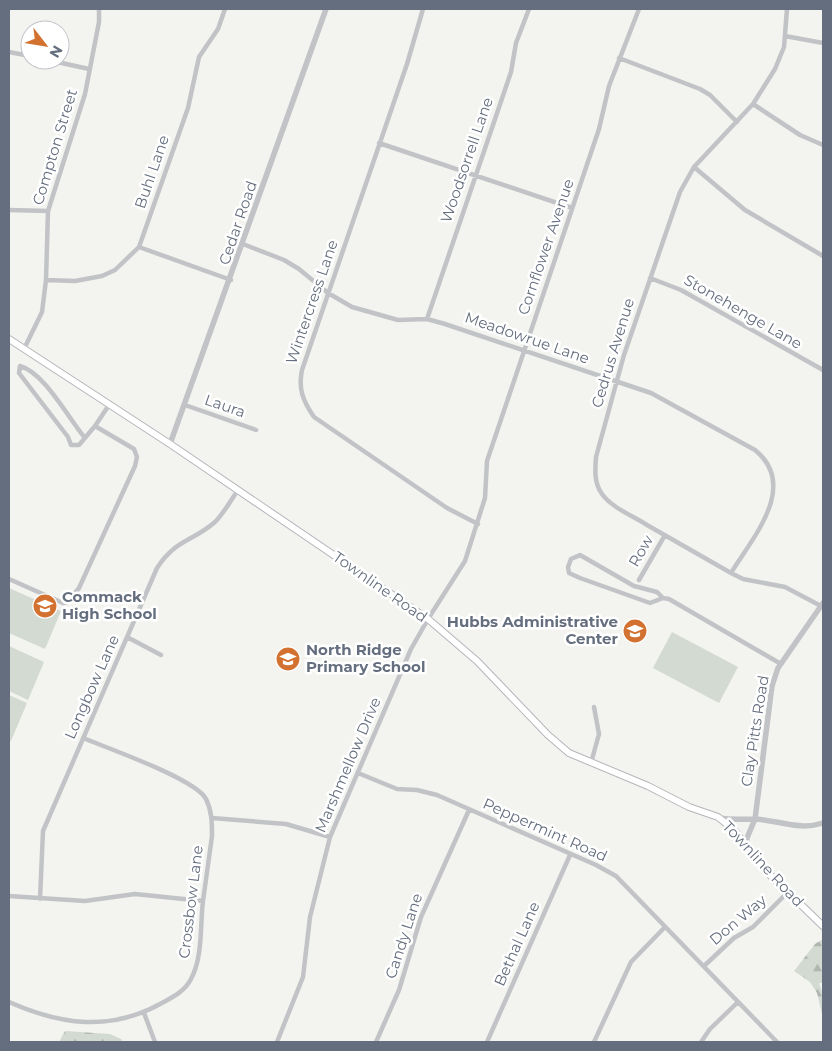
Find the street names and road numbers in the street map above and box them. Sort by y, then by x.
street label: Compton Street [28,86,81,207]
street label: Woodsorrell Lane [436,95,497,225]
street label: Buhl Lane [130,133,173,211]
street label: Cornflower Avenue [513,176,578,317]
street label: Cedar Road [214,178,261,267]
street label: Wintercress Lane [281,237,342,366]
street label: Stonehenge Lane [681,270,806,353]
street label: Cedrus Avenue [587,296,638,410]
street label: Meadowrue Lane [462,307,592,368]
street label: Laura [202,390,248,421]
street label: Row [624,531,658,570]
street label: Townline Road [329,547,431,626]
street label: Longbow Lane [60,632,123,742]
street label: Clay Pitts Road [736,674,773,788]
street label: Marshmellow Drive [310,694,385,835]
street label: Peppermint Road [480,794,610,866]
street label: Townline Road [719,817,808,911]
street label: Crossbow Lane [174,844,207,960]
street label: Don Way [705,890,771,949]
street label: Candy Lane [381,891,426,981]
street label: Bethal Lane [489,899,544,989]

